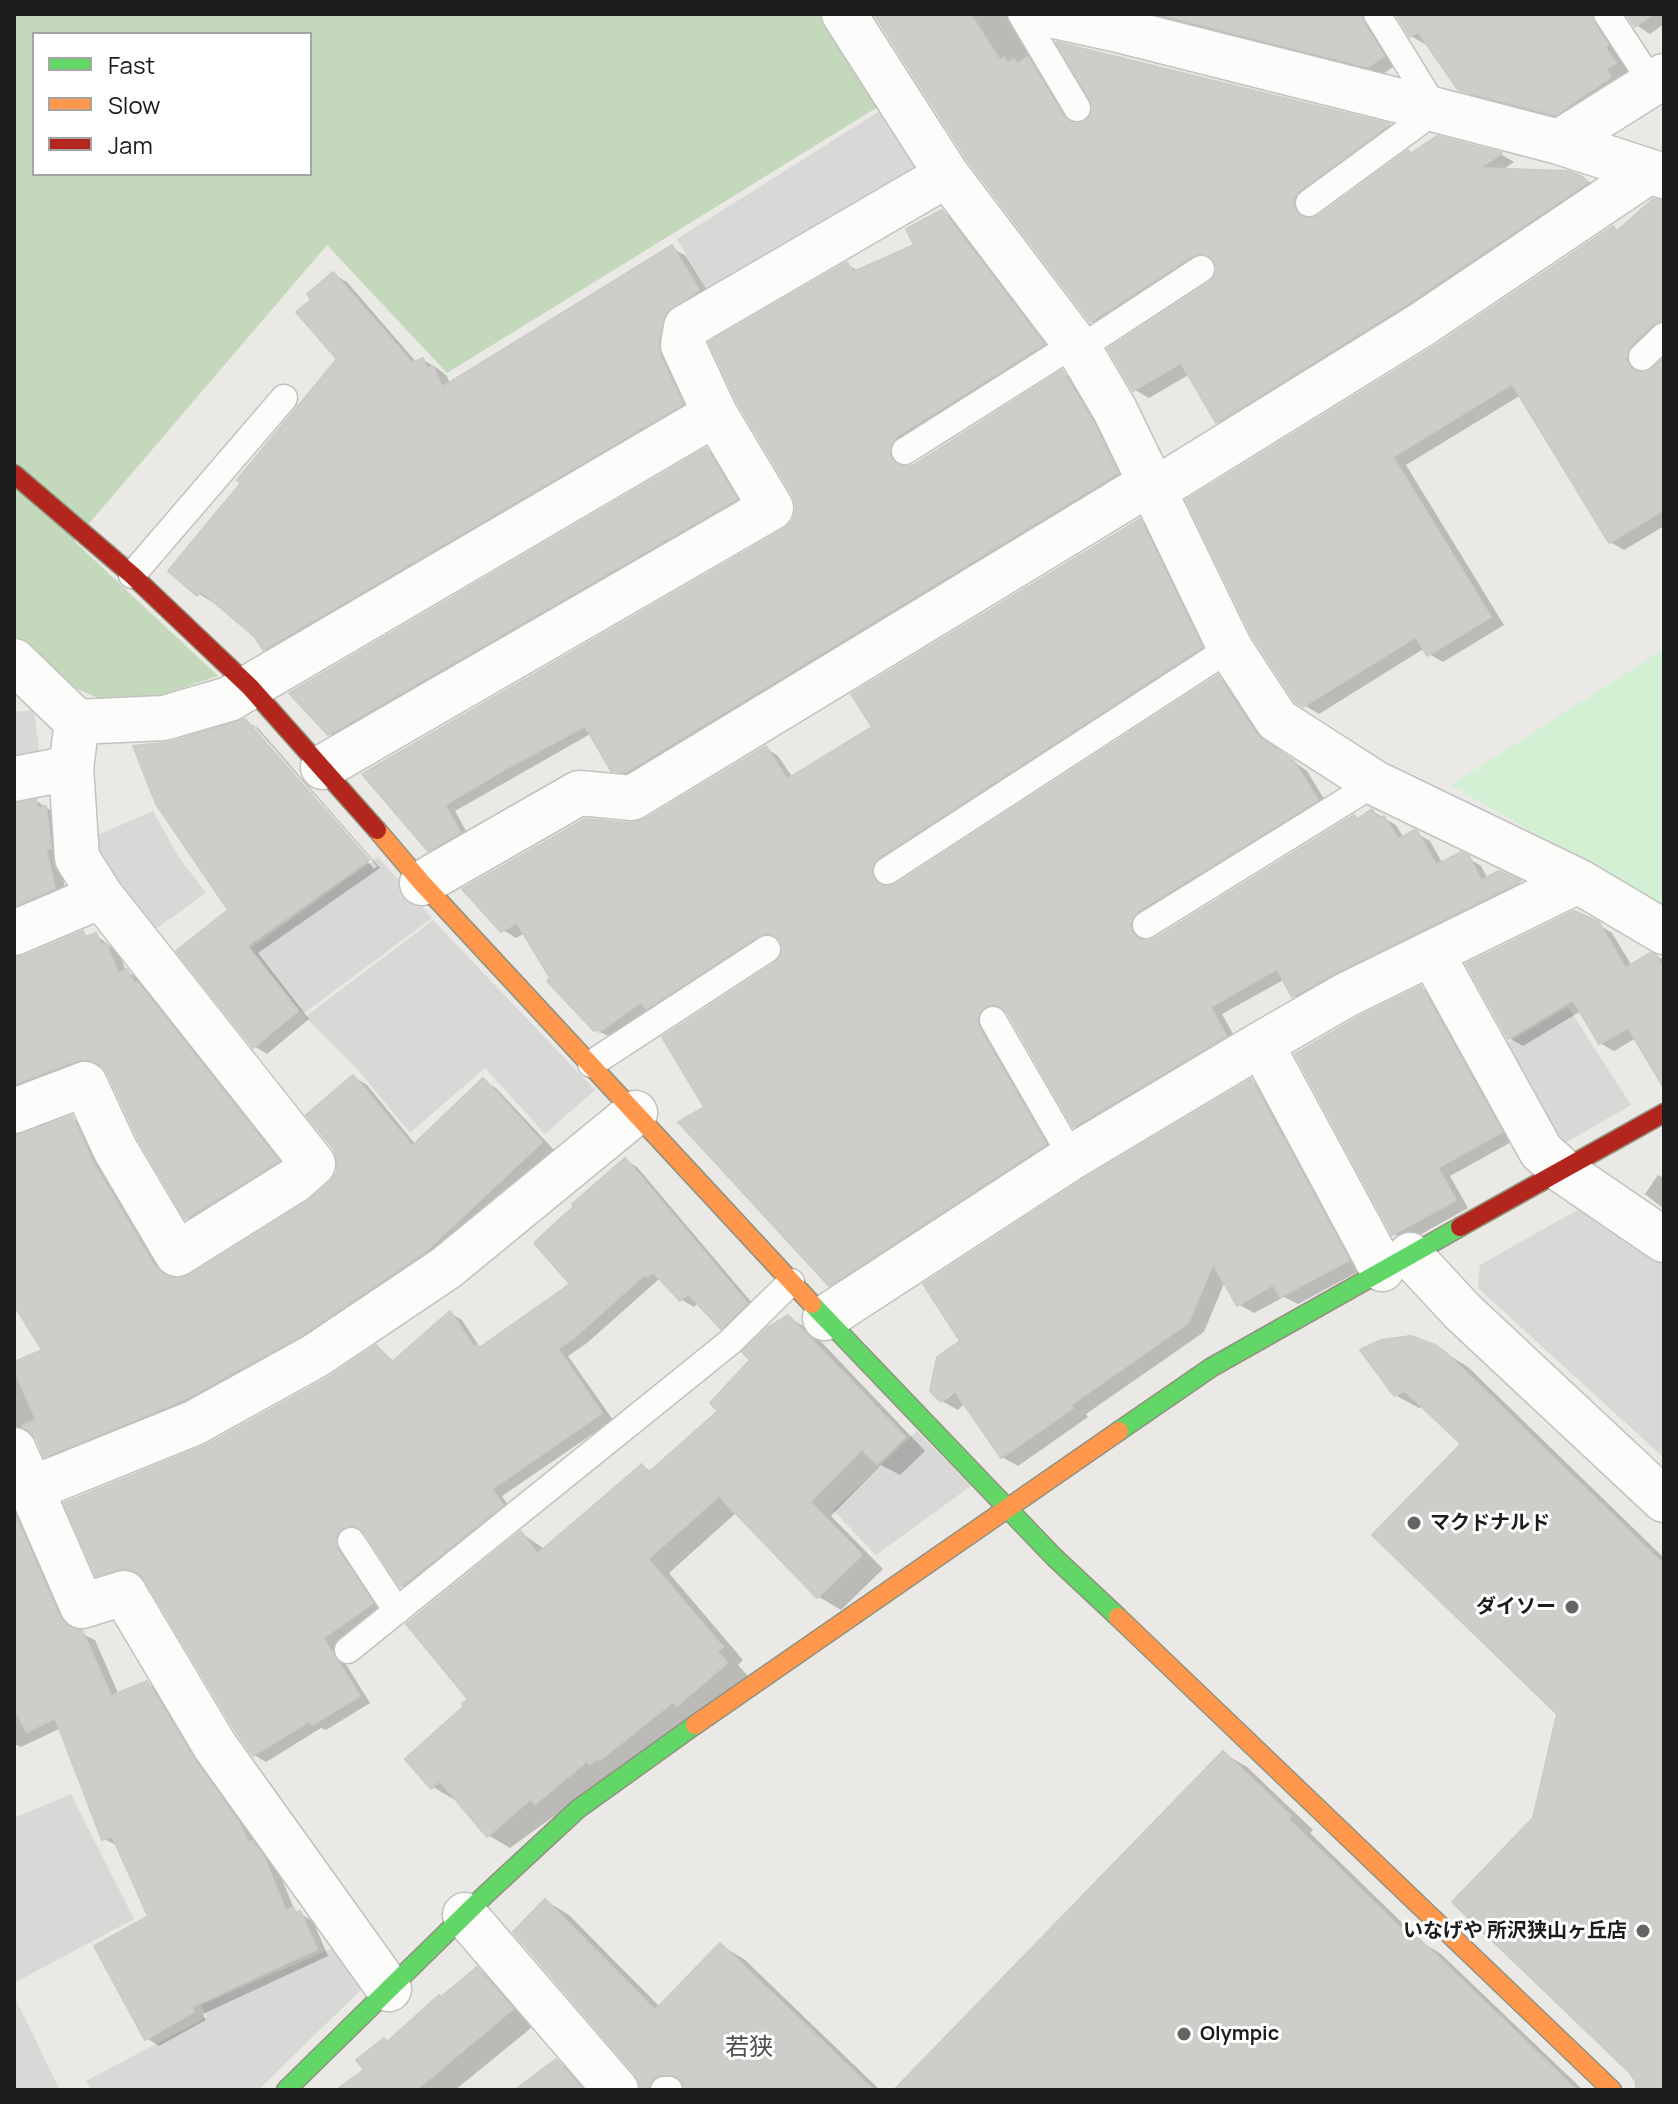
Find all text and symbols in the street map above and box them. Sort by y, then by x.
legend [32,32,312,176]
text: Fast [108,48,155,81]
text: Slow [108,88,161,121]
text: Jam [108,128,153,161]
place label: マクドナルド [1430,1511,1550,1535]
marker: マクドナルド [1405,1514,1423,1532]
place label: ダイソー [1476,1595,1556,1619]
marker: ダイソー [1563,1598,1581,1616]
place label: いなげや 所沢狭山ヶ丘店 [1403,1919,1627,1943]
marker: いなげや 所沢狭山ヶ丘店 [1634,1922,1652,1940]
place label: Olympic [1200,2022,1279,2046]
marker: Olympic [1175,2025,1193,2043]
district label: 若狭 [725,2034,773,2062]

